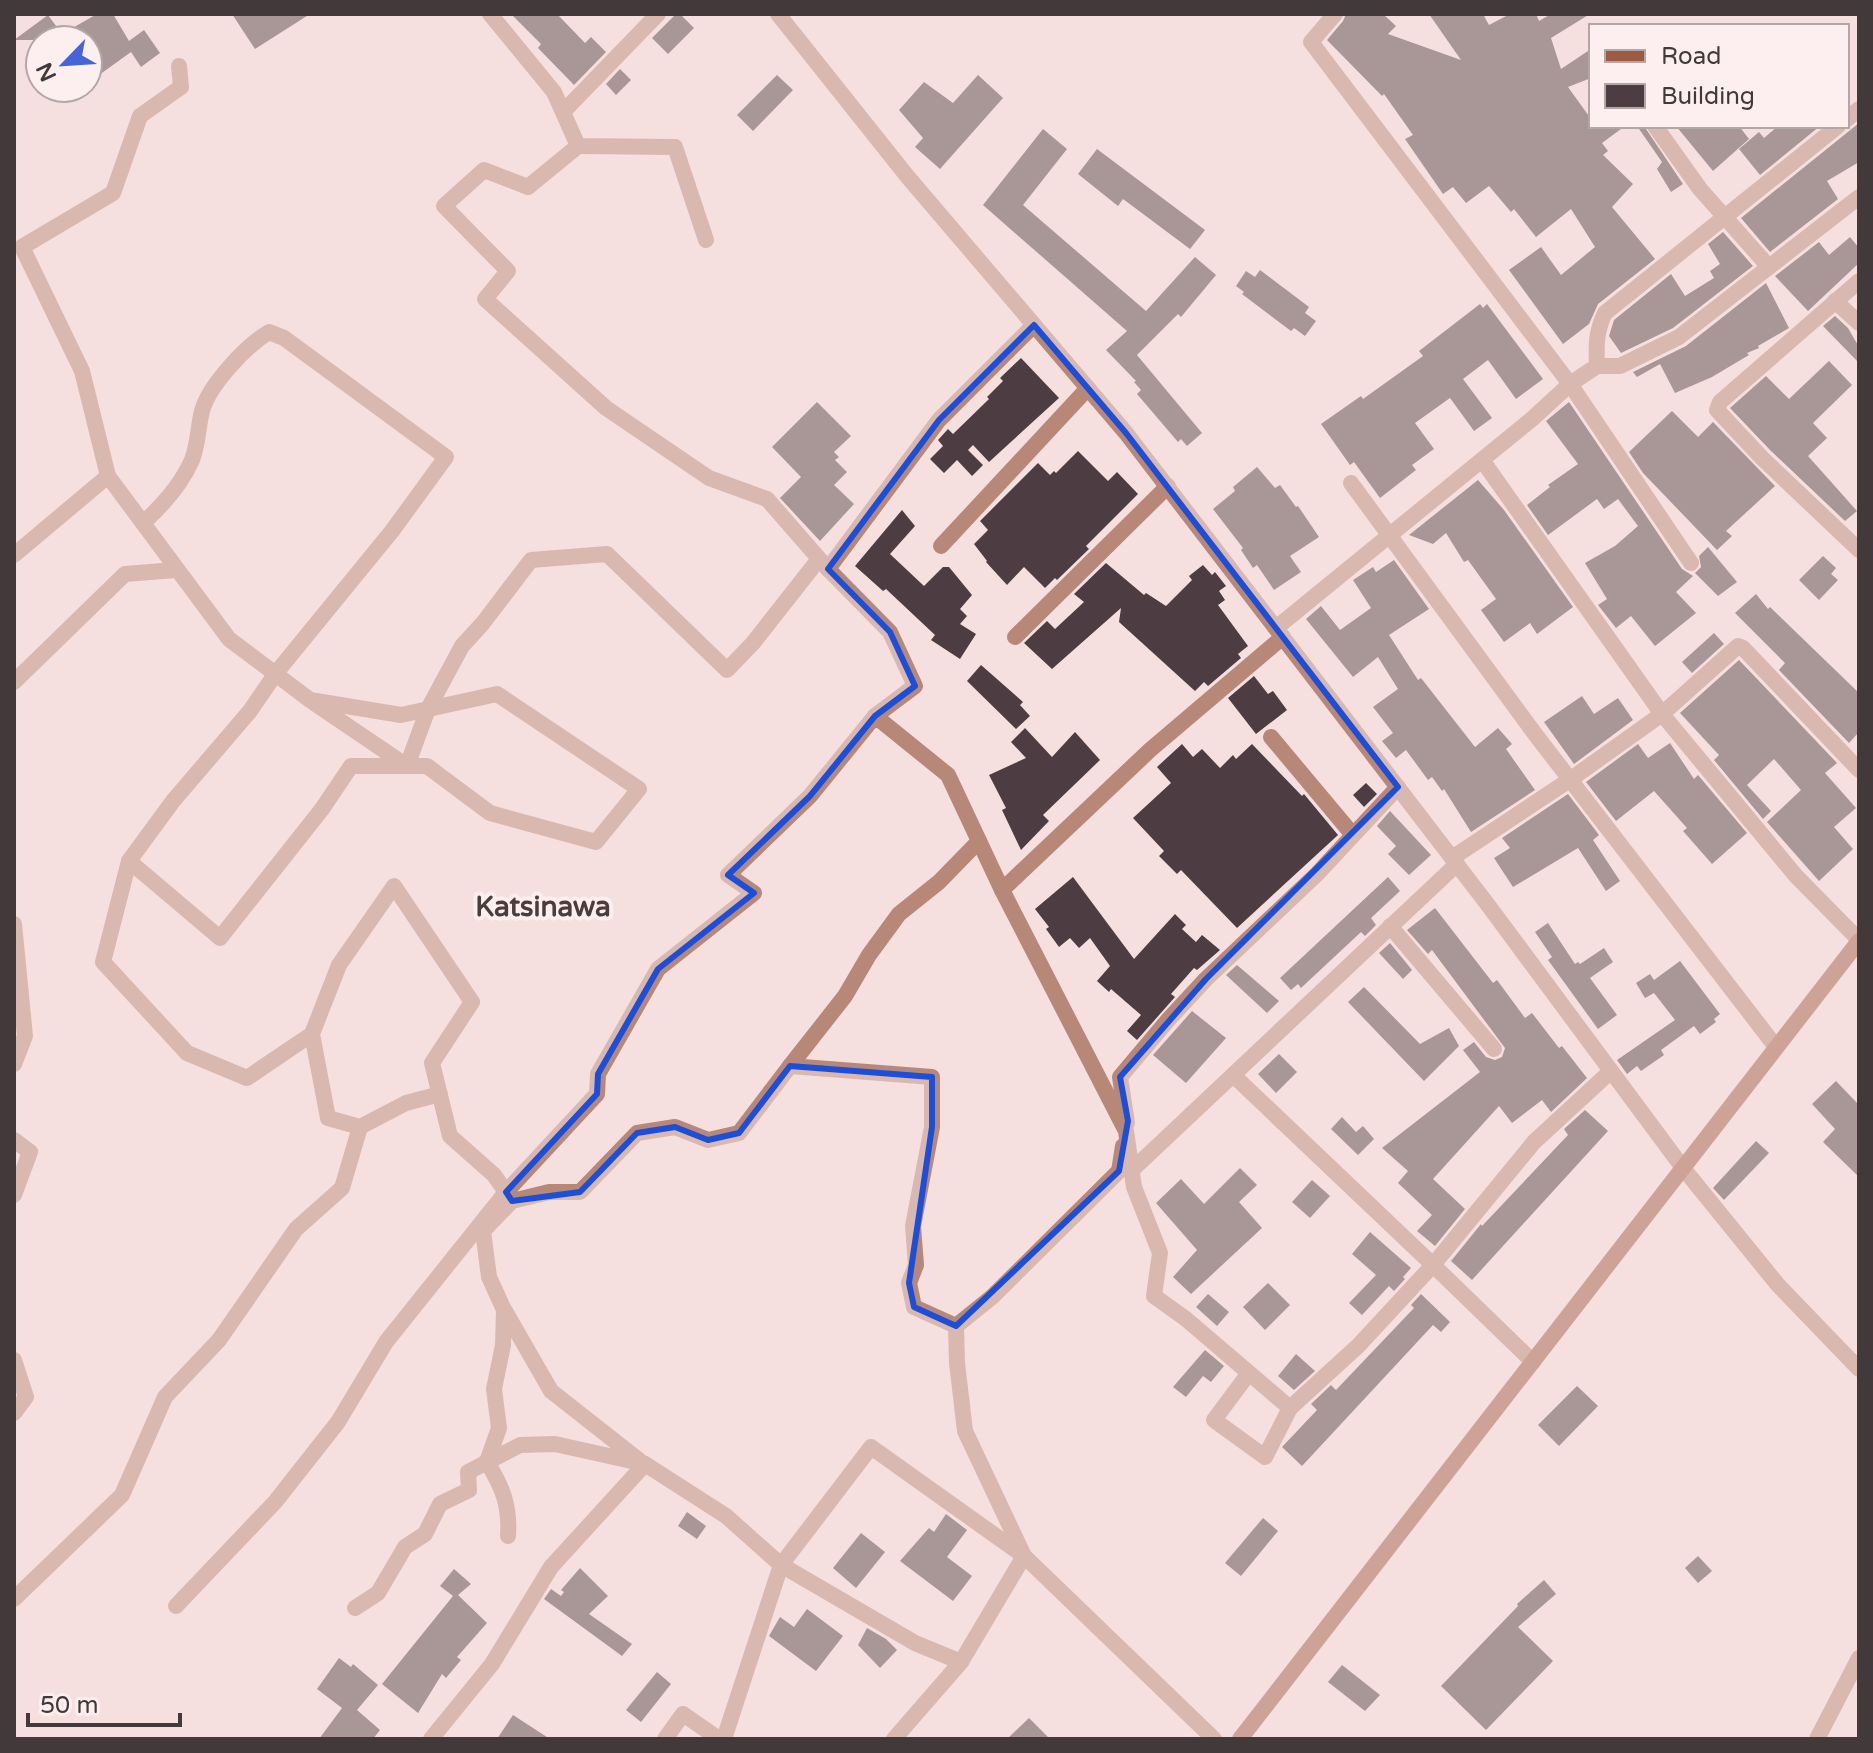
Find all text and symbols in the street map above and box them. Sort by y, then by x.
north arrow [24,24,104,104]
legend [1589,24,1849,128]
text: Road [1661,42,1721,71]
text: N [31,59,62,86]
text: Building [1661,82,1755,111]
district label: Katsinawa [475,890,611,924]
scale bar [28,1677,180,1727]
text: 50 m [40,1691,98,1720]

